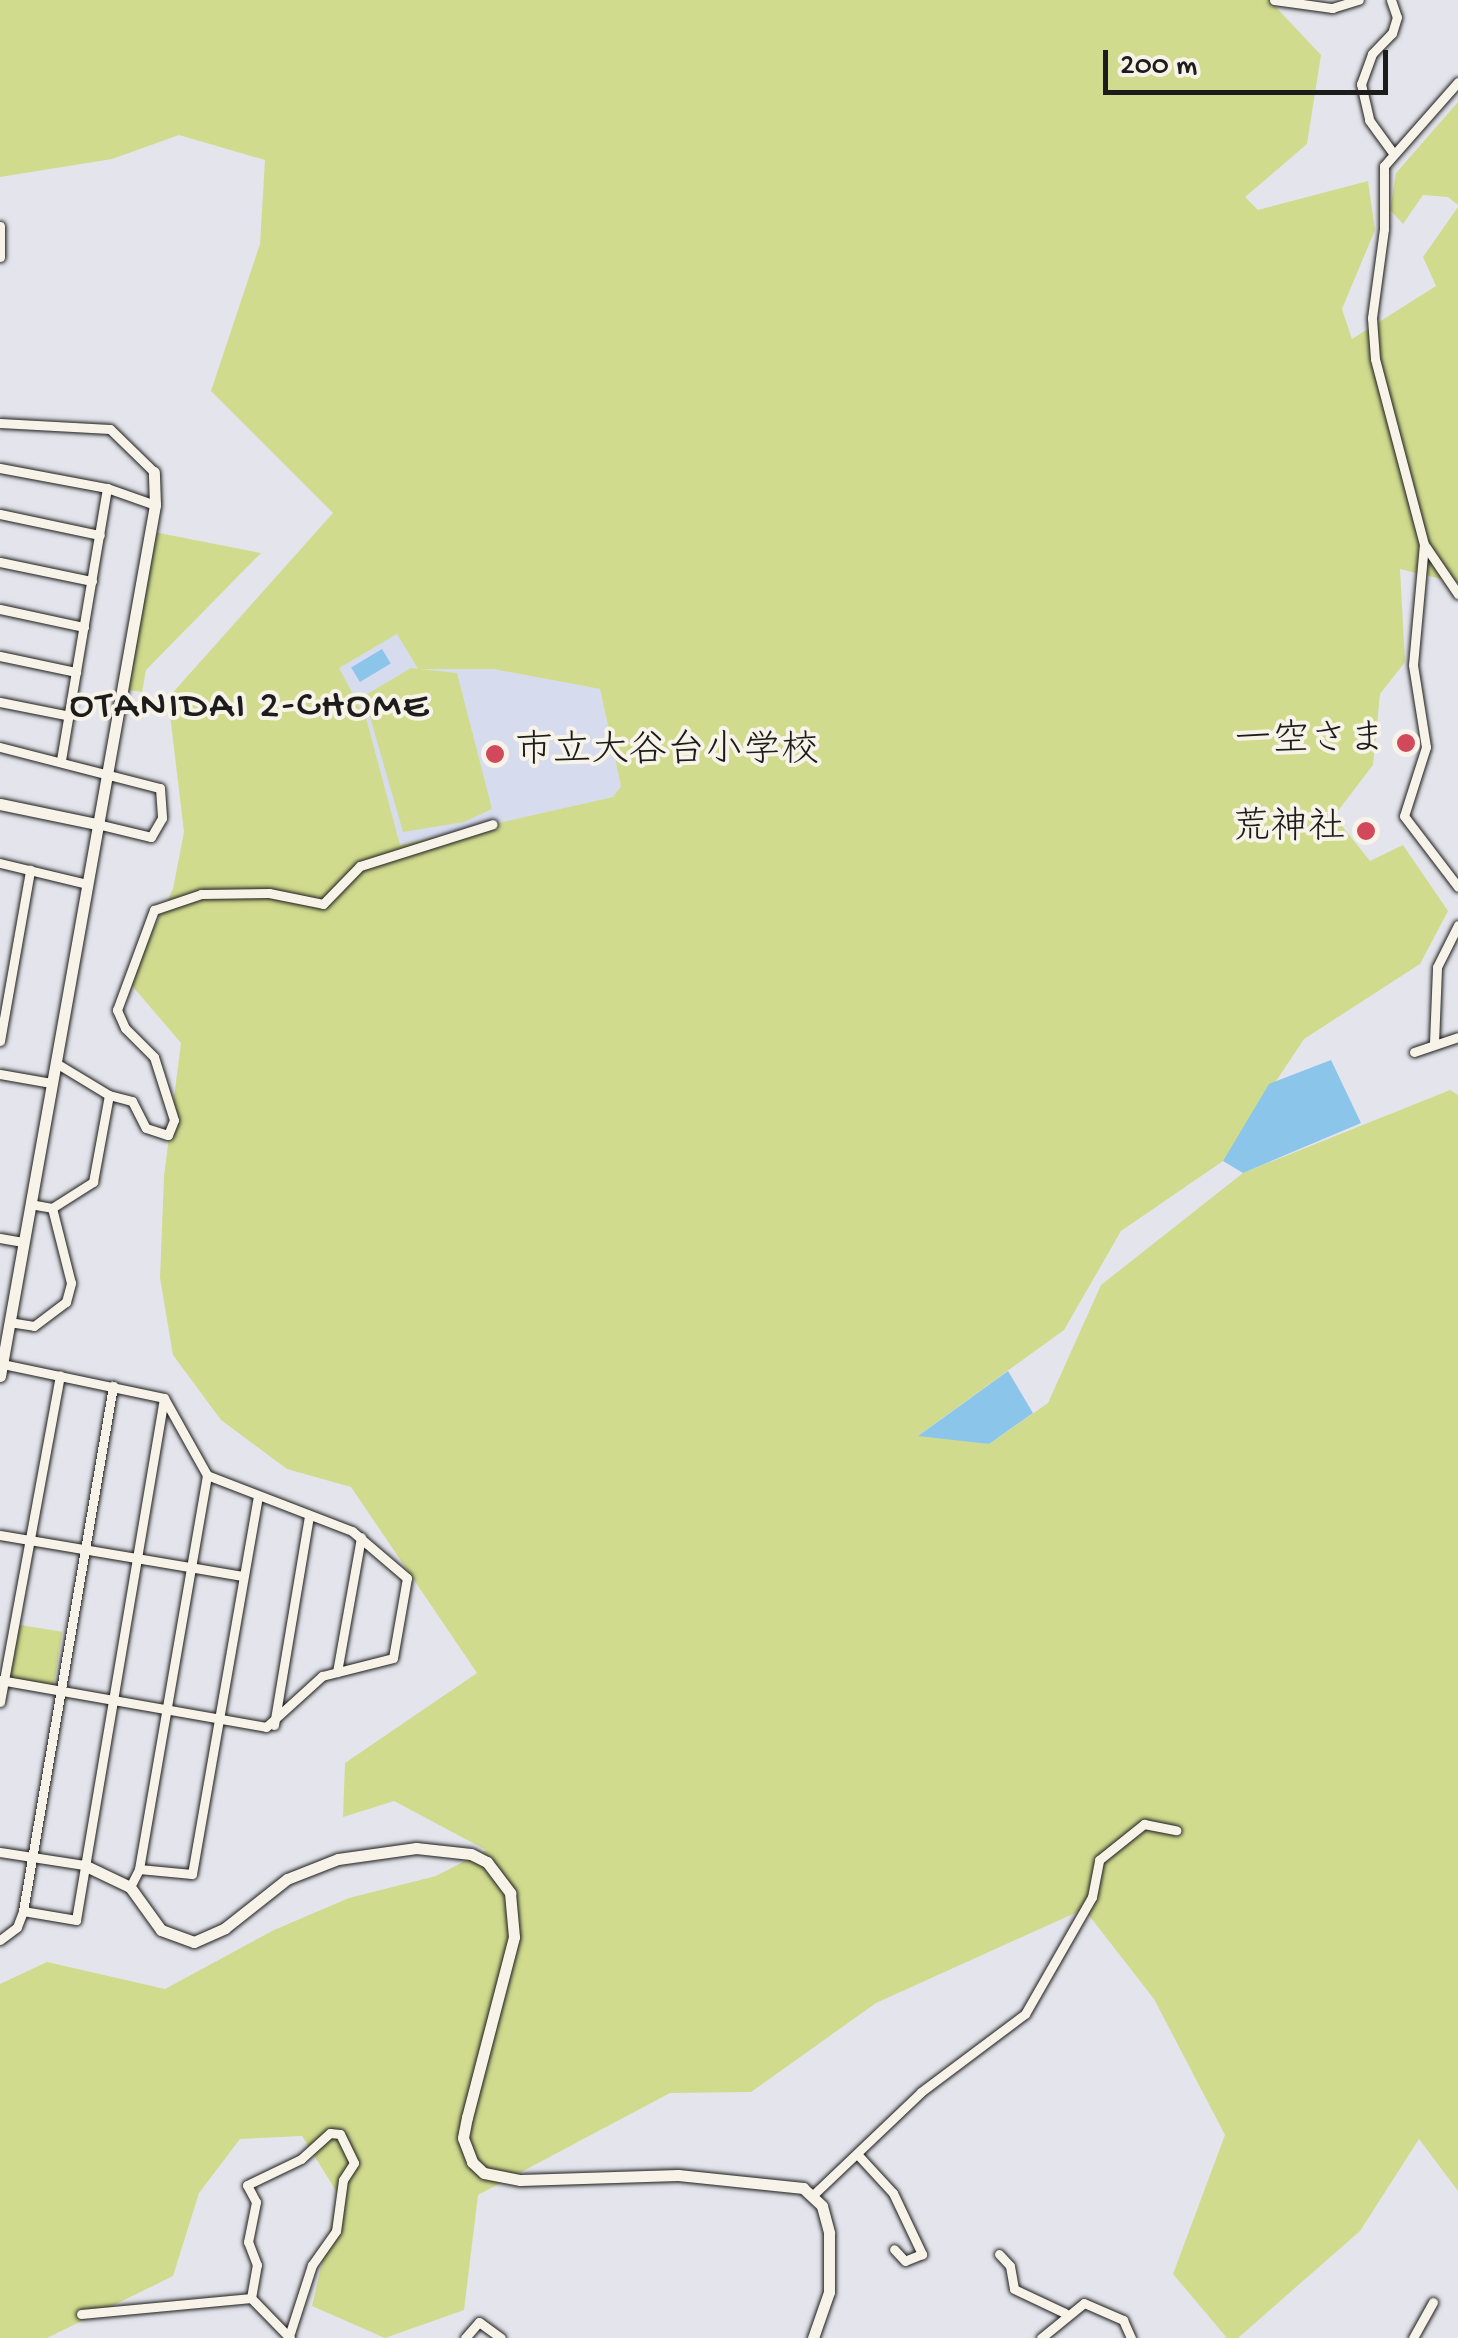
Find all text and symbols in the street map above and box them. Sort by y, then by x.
scale bar [1108,30,1393,92]
text: 200 m [1120,50,1197,85]
district label: OTANIDAI 2-CHOME [70,684,430,732]
place label: 一空さま [1234,720,1386,766]
place label: 市立大谷台小学校 [515,731,819,777]
marker: 一空さま [1395,732,1417,754]
marker: 市立大谷台小学校 [484,743,506,765]
place label: 荒神社 [1232,808,1346,854]
marker: 荒神社 [1355,820,1377,842]

